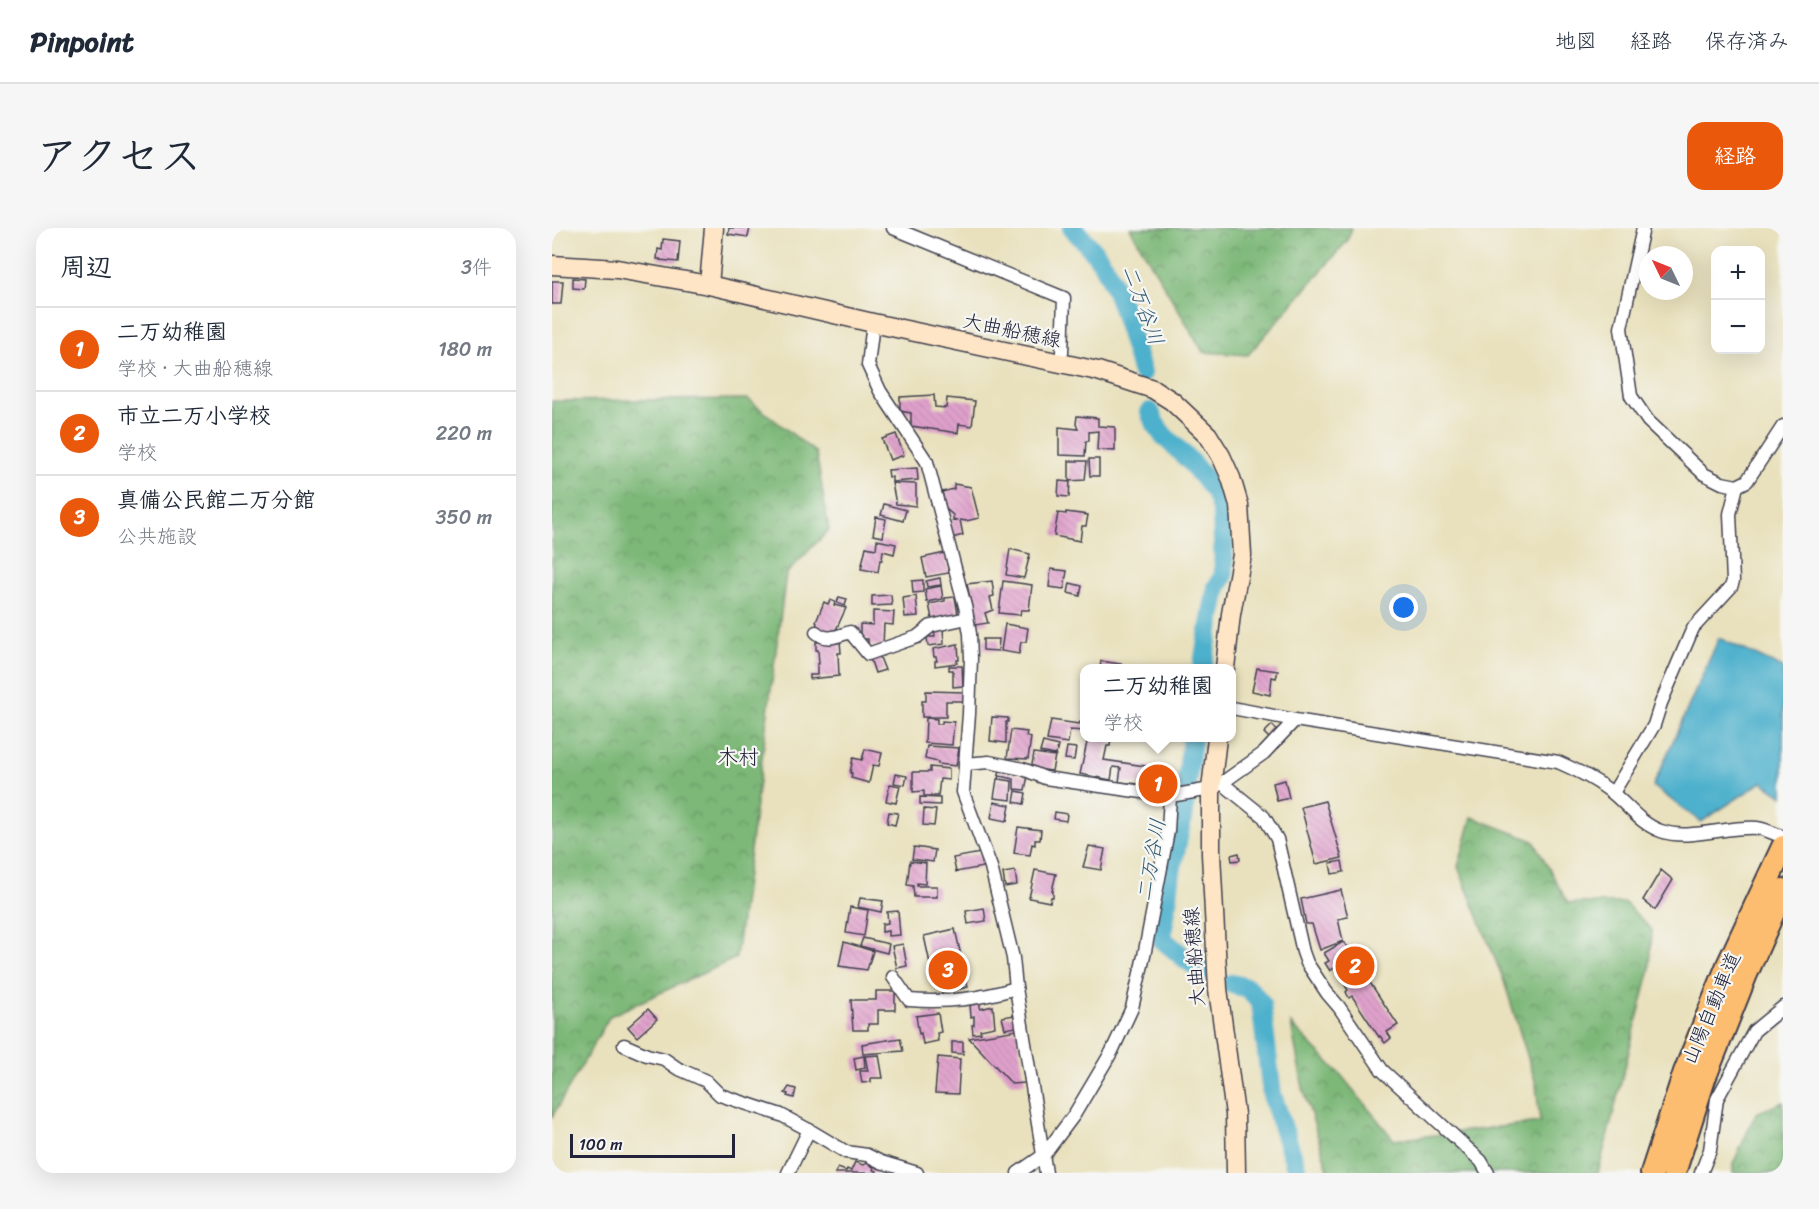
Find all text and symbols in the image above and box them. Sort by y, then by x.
text: Pinpoint [30,17,134,66]
text: 地図 [1555,22,1597,60]
text: 経路 [1630,22,1672,60]
text: 保存済み [1705,22,1789,60]
text: アクセス [36,119,201,193]
button: 経路 [1687,122,1783,190]
text: 周辺 [60,244,112,290]
north arrow [1639,246,1693,300]
map controls [1711,246,1765,354]
button: + [1711,246,1765,300]
text: 3件 [461,250,492,285]
water label: 二万谷川 [1111,259,1175,351]
button: − [1711,300,1765,354]
street label: 大曲船穂線 [959,303,1064,358]
text: 二万幼稚園 [117,312,227,351]
text: 1 [75,332,84,367]
text: 180 m [438,332,492,367]
text: 学校 · 大曲船穂線 [117,351,273,386]
text: 市立二万小学校 [117,396,271,435]
text: 2 [74,416,85,451]
text: 220 m [436,416,492,451]
text: 学校 [117,435,157,470]
text: 真備公民館二万分館 [117,480,315,519]
text: 3 [74,500,85,535]
text: 350 m [436,500,492,535]
text: 公共施設 [117,519,197,554]
your location [1389,593,1418,622]
popup [1080,664,1236,742]
text: 二万幼稚園 [1103,666,1213,705]
text: 学校 [1103,705,1143,740]
district label: 木村 [717,738,759,776]
pin: 1 [1138,762,1178,806]
water label: 二万谷川 [1125,815,1177,905]
street label: 大曲船穂線 [1174,906,1215,1008]
pin: 2 [1336,944,1374,988]
street label: 山陽自動車道 [1672,946,1751,1070]
pin: 3 [928,948,968,992]
text: 100 m [579,1130,623,1159]
scale bar [570,1131,735,1158]

